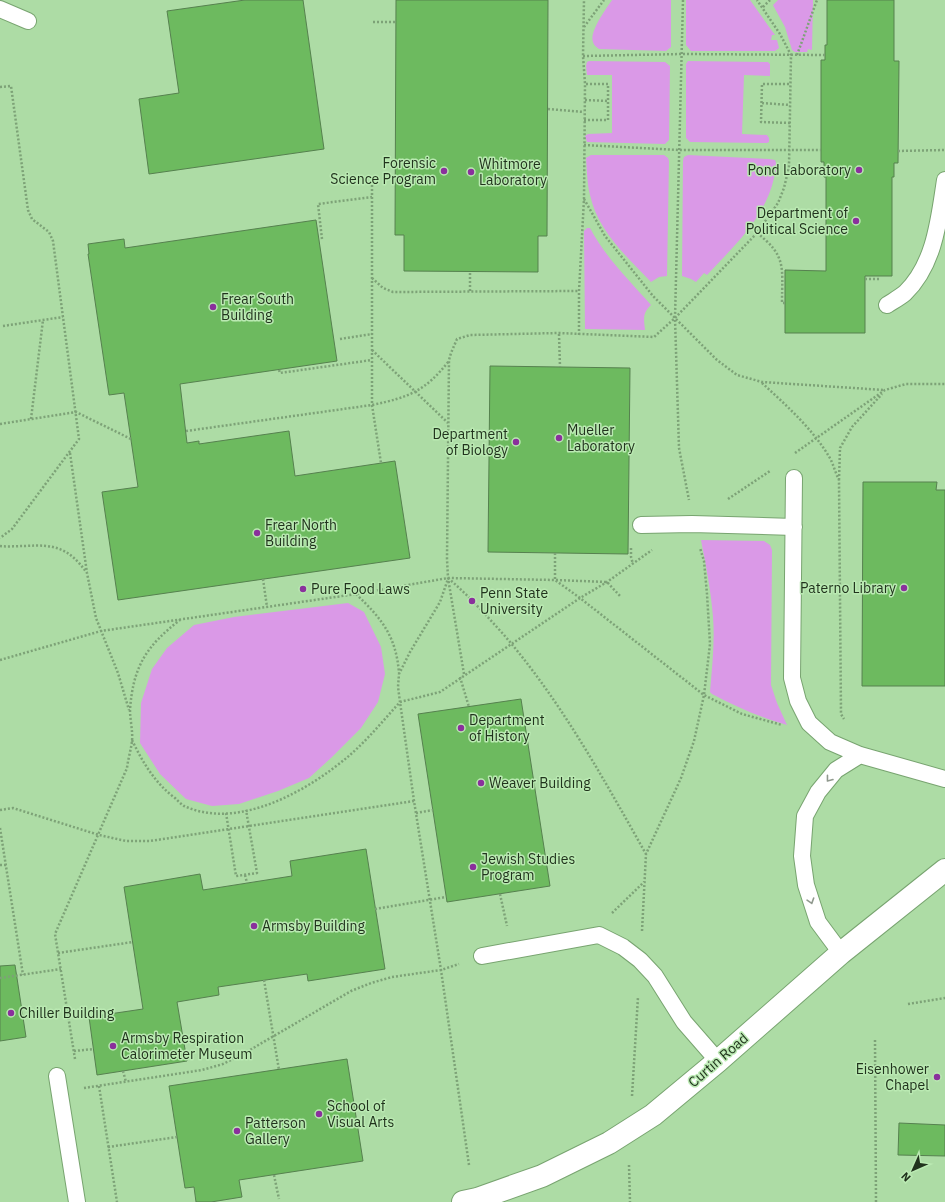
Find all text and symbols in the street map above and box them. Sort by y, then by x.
place label: Forensic Science Program [330,154,436,188]
place label: Whitmore Laboratory [479,155,547,189]
place label: Pond Laboratory [748,161,851,179]
marker: Pond Laboratory [854,165,864,175]
marker: Forensic Science Program [439,166,449,176]
marker: Whitmore Laboratory [466,167,476,177]
place label: Department of Political Science [746,204,848,238]
marker: Department of Political Science [851,216,861,226]
place label: Frear South Building [221,290,294,324]
marker: Frear South Building [208,302,218,312]
place label: Mueller Laboratory [567,421,635,455]
place label: Department of Biology [432,425,508,459]
marker: Mueller Laboratory [554,433,564,443]
marker: Department of Biology [511,437,521,447]
place label: Frear North Building [265,516,337,550]
marker: Frear North Building [252,528,262,538]
place label: Paterno Library [800,579,896,597]
place label: Pure Food Laws [311,580,410,598]
marker: Paterno Library [899,583,909,593]
marker: Pure Food Laws [298,584,308,594]
place label: Penn State University [480,584,548,618]
marker: Penn State University [467,596,477,606]
place label: Department of History [469,711,545,745]
marker: Department of History [456,723,466,733]
place label: Weaver Building [489,774,591,792]
one-way arrow [827,774,834,781]
marker: Weaver Building [476,778,486,788]
place label: Jewish Studies Program [481,850,575,884]
marker: Jewish Studies Program [468,862,478,872]
one-way arrow [806,897,815,904]
place label: Armsby Building [262,917,365,935]
marker: Armsby Building [249,921,259,931]
place label: Chiller Building [19,1004,115,1022]
marker: Chiller Building [6,1008,16,1018]
place label: Armsby Respiration Calorimeter Museum [121,1029,252,1063]
street label: Curtin Road [684,1029,752,1091]
marker: Armsby Respiration Calorimeter Museum [108,1041,118,1051]
place label: Eisenhower Chapel [856,1060,929,1094]
marker: Eisenhower Chapel [932,1072,942,1082]
place label: School of Visual Arts [327,1097,394,1131]
marker: School of Visual Arts [314,1109,324,1119]
place label: Patterson Gallery [245,1114,306,1148]
marker: Patterson Gallery [232,1126,242,1136]
north arrow [893,1150,933,1190]
text: N [898,1169,914,1185]

